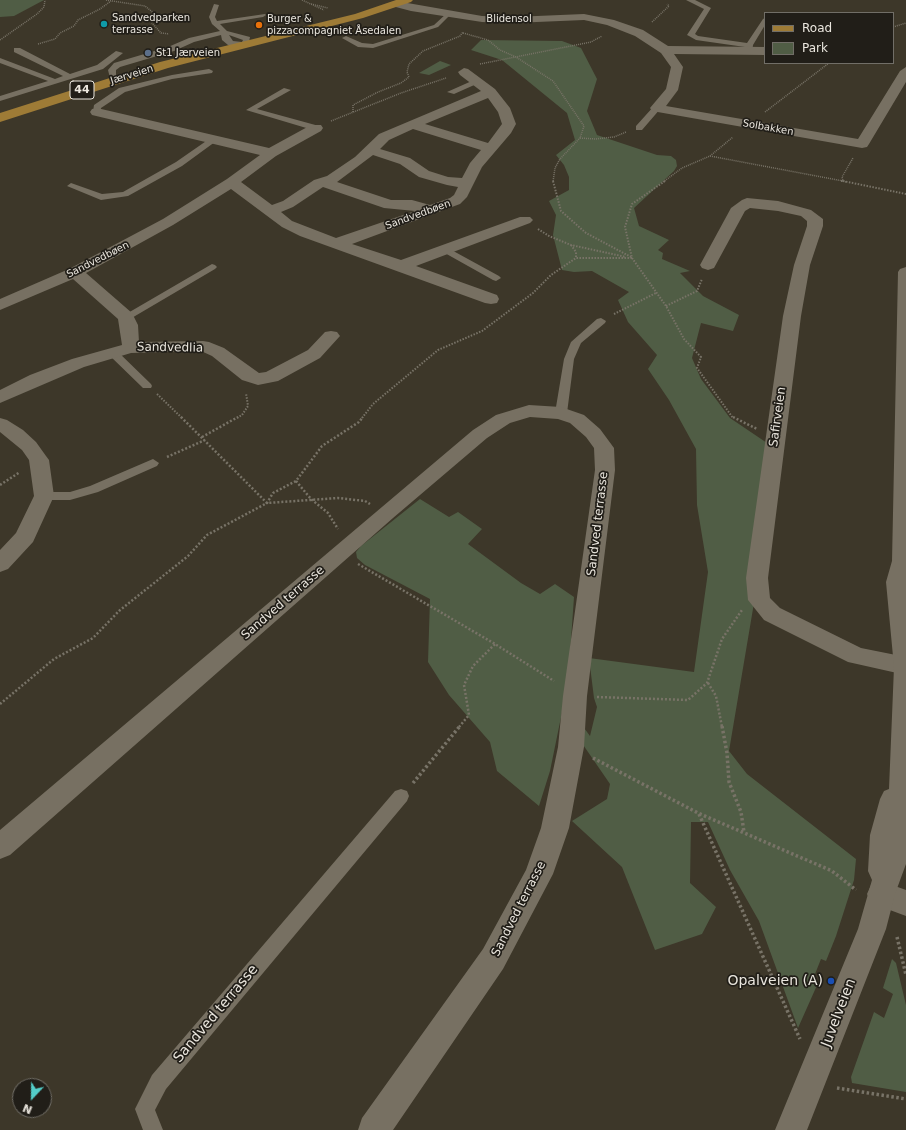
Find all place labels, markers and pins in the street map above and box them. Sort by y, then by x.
place label: Sandvedparken terrasse [112,12,190,36]
place label: Burger & pizzacompagniet Åsedalen [267,13,401,36]
marker: Sandvedparken terrasse [99,19,109,29]
marker: Burger & pizzacompagniet Åsedalen [254,20,264,30]
place label: St1 Jærveien [156,47,220,59]
marker: St1 Jærveien [143,48,153,58]
place label: Opalveien (A) [727,973,823,989]
marker: Opalveien (A) [826,976,836,986]

